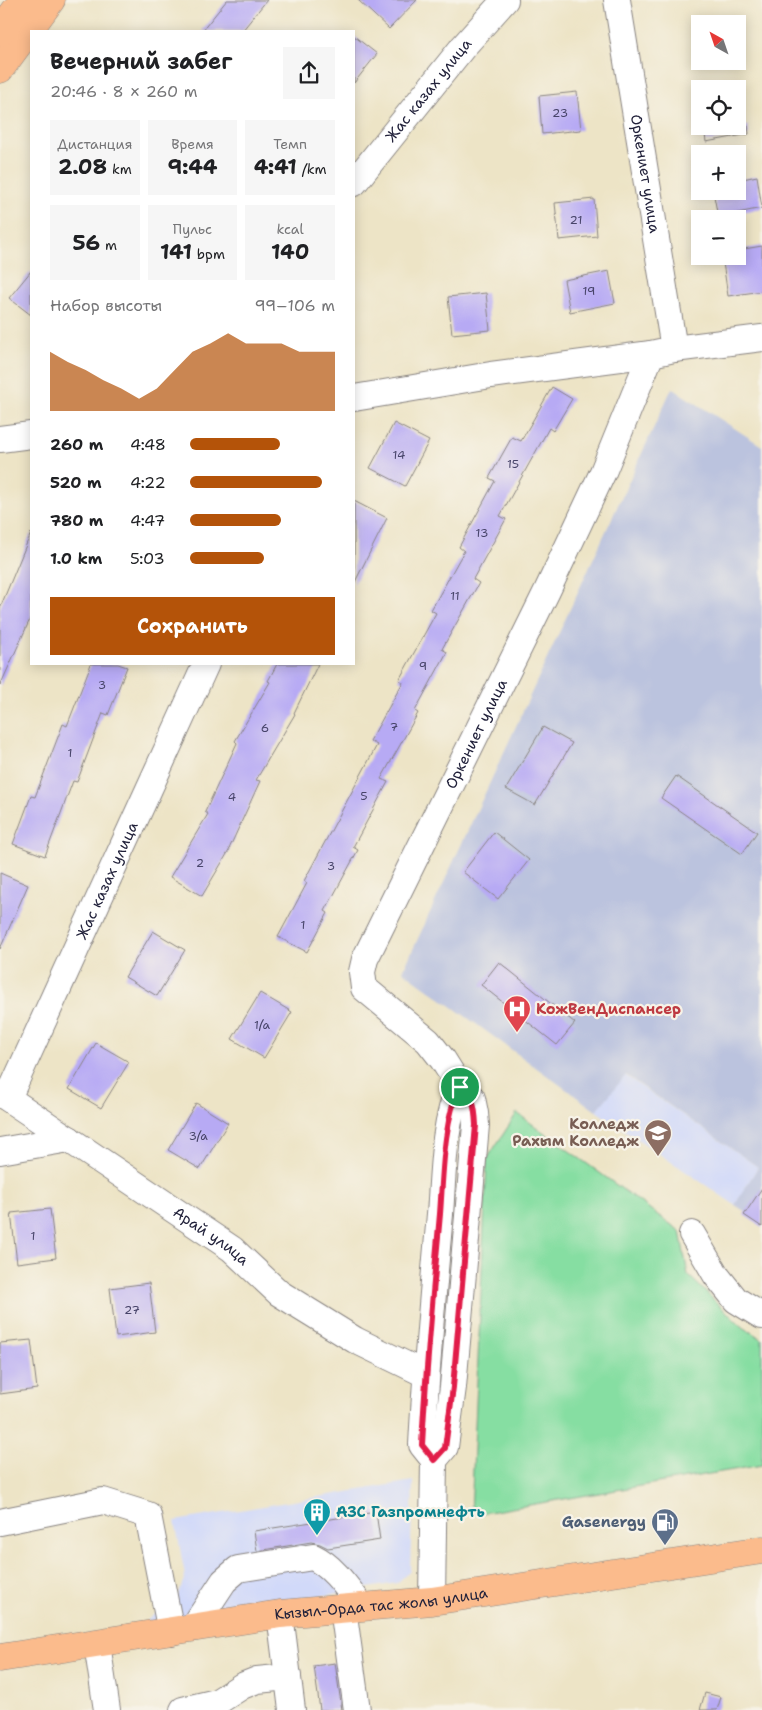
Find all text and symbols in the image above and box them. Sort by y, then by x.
north arrow [691,15,746,70]
map controls [691,15,746,265]
street label: Жас казах улица [381,34,476,146]
text: Вечерний забег [50,47,232,76]
button: share [283,47,335,99]
button: locate [691,80,746,135]
text: 20:46 · 8 × 260 m [50,81,198,102]
house number: 23 [552,105,568,121]
street label: Оркениет улица [626,113,665,235]
text: Дистанция [57,135,132,153]
text: Время [171,135,214,153]
text: Темп [273,135,307,153]
button: + [691,145,746,200]
text: 2.08 [58,153,107,181]
text: 9:44 [167,153,218,181]
text: 4:41 [254,153,297,181]
text: km [107,160,132,178]
text: /km [297,160,327,178]
button: − [691,210,746,265]
house number: 21 [570,212,582,228]
text: Пульс [173,220,212,238]
text: kcal [277,220,304,238]
text: 56 [72,229,100,257]
text: m [100,236,117,254]
text: 141 [160,238,192,266]
text: 140 [271,238,309,266]
text: bpm [192,245,225,263]
house number: 19 [583,283,595,299]
text: Набор высоты [50,295,162,316]
text: 99–106 m [254,295,335,316]
text: 260 m [50,434,103,455]
text: 4:48 [130,434,166,455]
house number: 14 [393,447,405,463]
house number: 15 [507,456,519,472]
text: 520 m [50,472,102,493]
text: 4:22 [130,472,166,493]
text: 780 m [50,510,103,531]
text: 4:47 [130,510,165,531]
house number: 13 [476,525,488,541]
text: 1.0 km [50,548,102,569]
text: 5:03 [130,548,165,569]
house number: 11 [450,588,460,604]
button: Сохранить [50,597,335,655]
house number: 9 [419,658,427,674]
street label: Оркениет улица [441,675,512,792]
house number: 3 [98,677,106,693]
house number: 7 [390,719,398,735]
house number: 6 [261,720,269,736]
house number: 1 [67,745,73,761]
house number: 5 [360,788,368,804]
house number: 4 [228,789,236,805]
street label: Жас казах улица [72,818,143,943]
house number: 2 [196,855,204,871]
house number: 3 [327,858,335,874]
house number: 1 [300,917,306,933]
hospital icon: КожВенДиспансер [502,994,532,1033]
place label: КожВенДиспансер [536,999,681,1019]
house number: 1/а [254,1017,270,1033]
pin [439,1066,481,1108]
icon: arrive [446,1073,474,1101]
place label: Колледж Рахым Колледж [512,1114,639,1151]
school or university icon: Колледж Рахым Колледж [643,1118,673,1157]
house number: 3/а [188,1128,208,1144]
street label: Арай улица [169,1202,254,1270]
house number: 1 [30,1228,36,1244]
house number: 27 [124,1302,140,1318]
building icon: АЗС Газпромнефть [302,1497,332,1536]
place label: АЗС Газпромнефть [336,1502,485,1522]
fuel station icon: Gasenergy [650,1507,680,1546]
place label: Gasenergy [562,1512,646,1532]
street label: Кызыл-Орда тас жолы улица [273,1582,490,1625]

